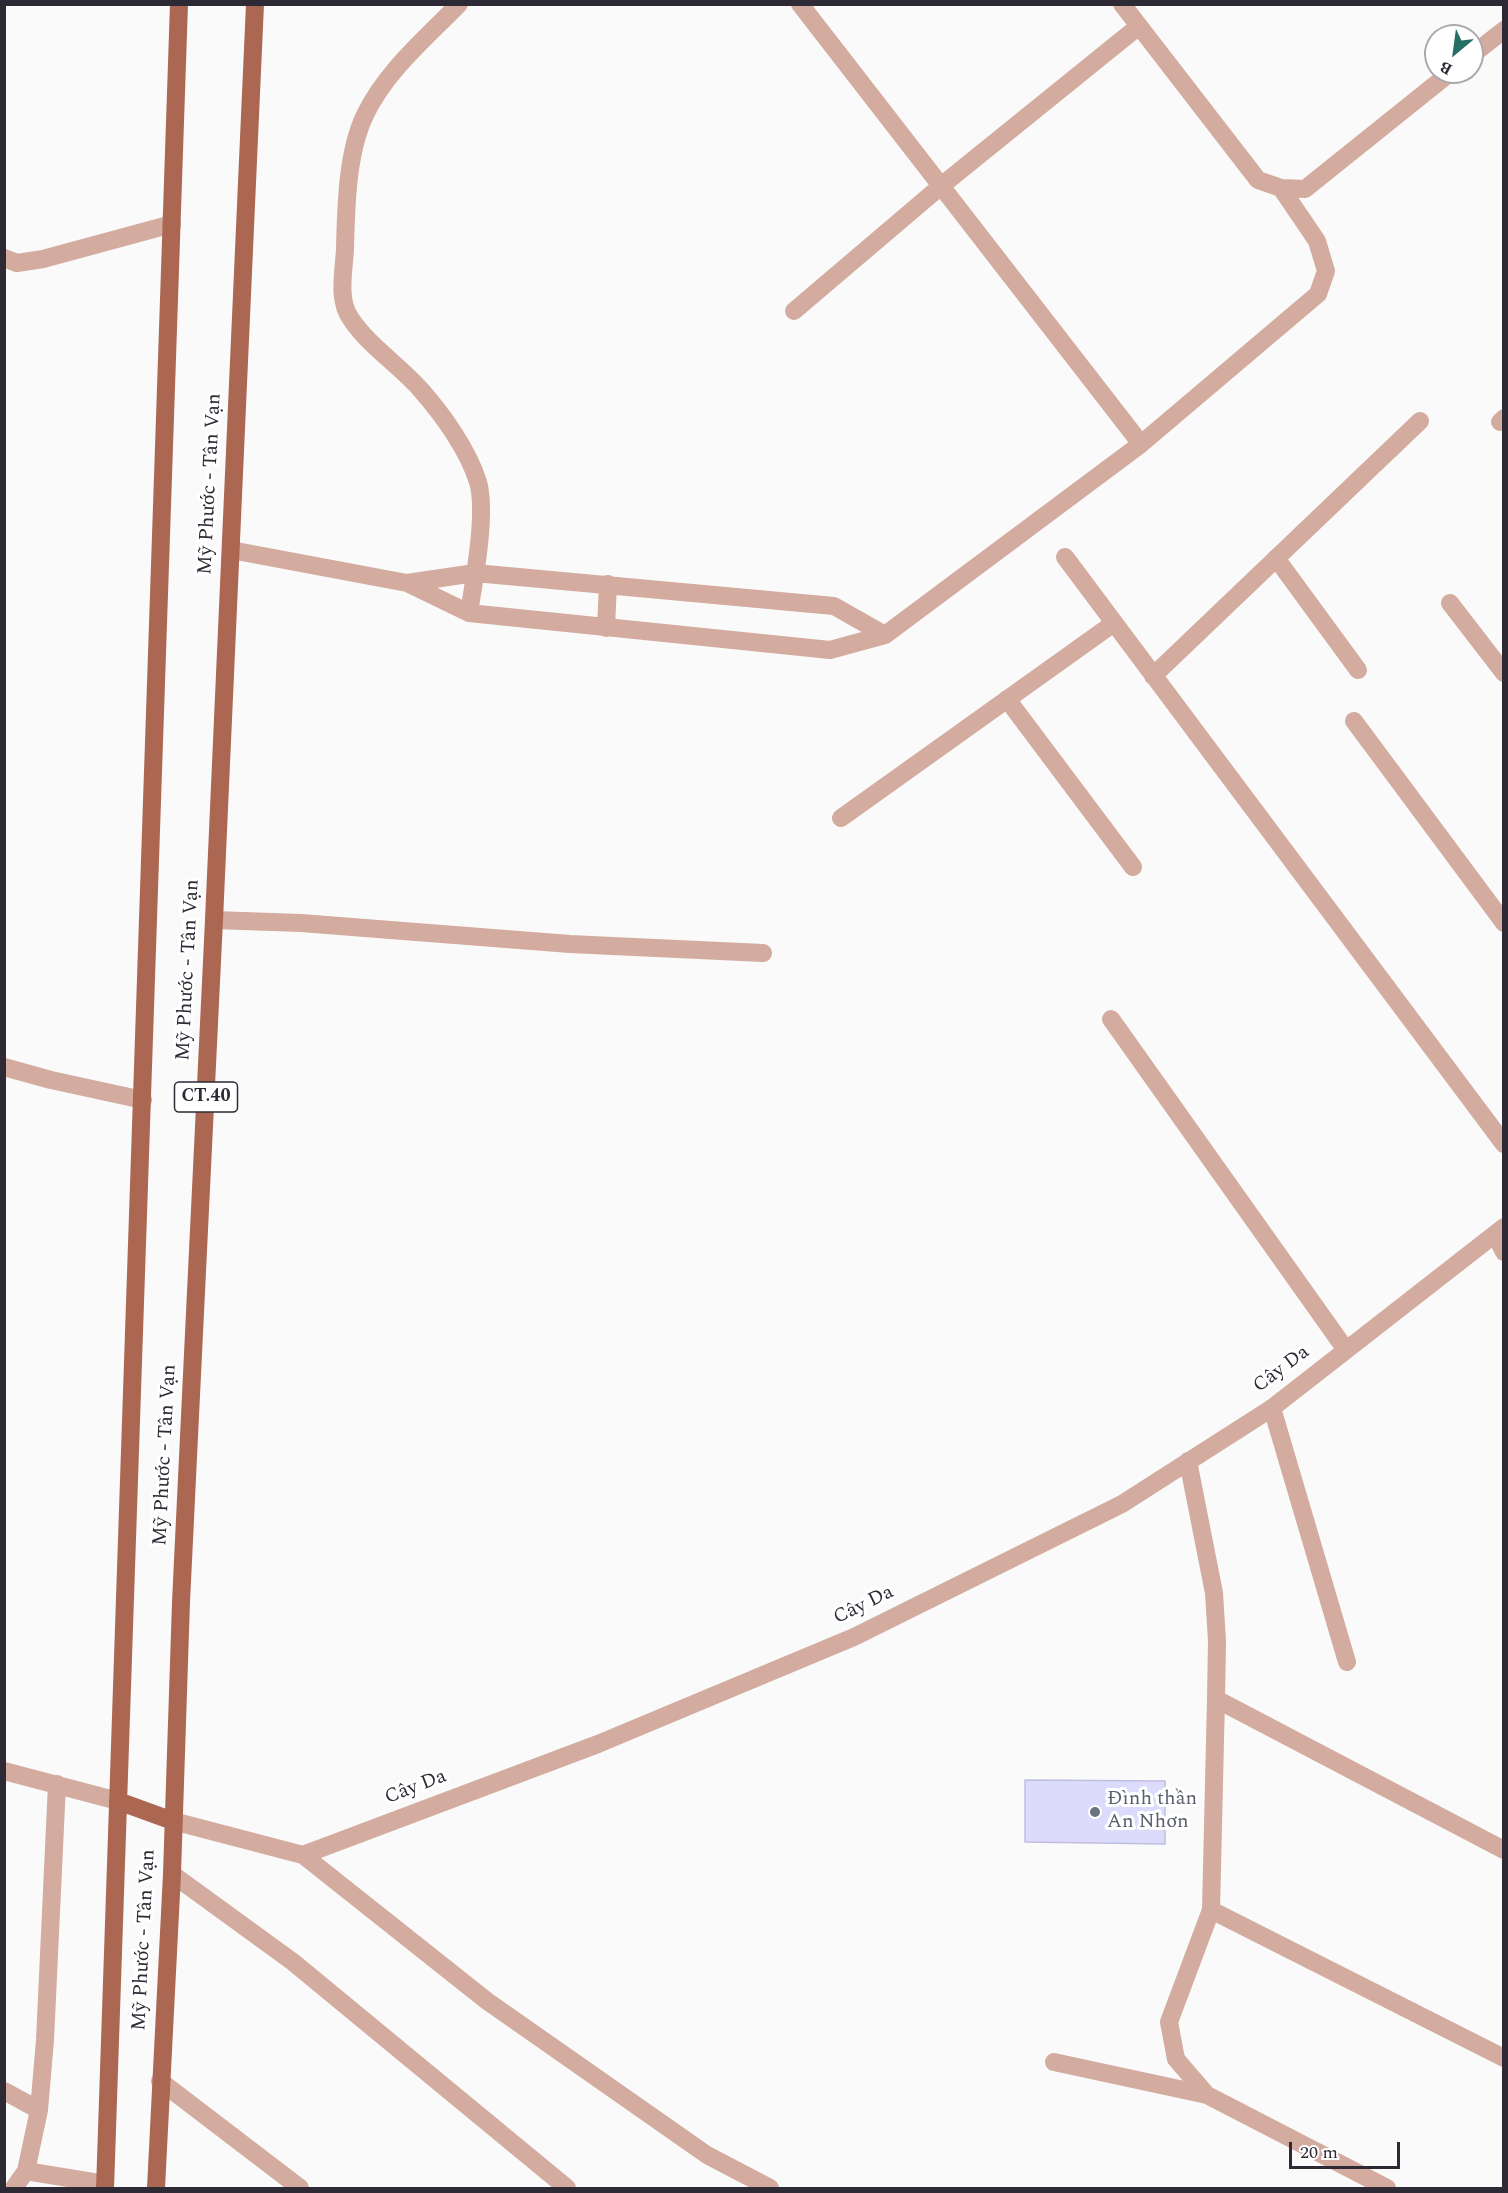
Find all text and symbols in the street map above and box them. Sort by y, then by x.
north arrow [1424,24,1484,84]
text: B [1435,55,1457,81]
street label: Mỹ Phước - Tân Vạn [194,393,228,575]
street label: Mỹ Phước - Tân Vạn [172,879,206,1061]
road number: CT.40 [174,1082,238,1112]
street label: Cây Da [1249,1341,1315,1399]
street label: Mỹ Phước - Tân Vạn [149,1364,183,1546]
street label: Cây Da [830,1581,898,1631]
street label: Cây Da [382,1765,450,1811]
place label: Đình thần An Nhơn [1107,1788,1197,1835]
marker: Đình thần An Nhơn [1088,1805,1102,1819]
street label: Mỹ Phước - Tân Vạn [128,1849,162,2031]
scale bar [1292,2130,1403,2168]
text: 20 m [1300,2139,1338,2166]

